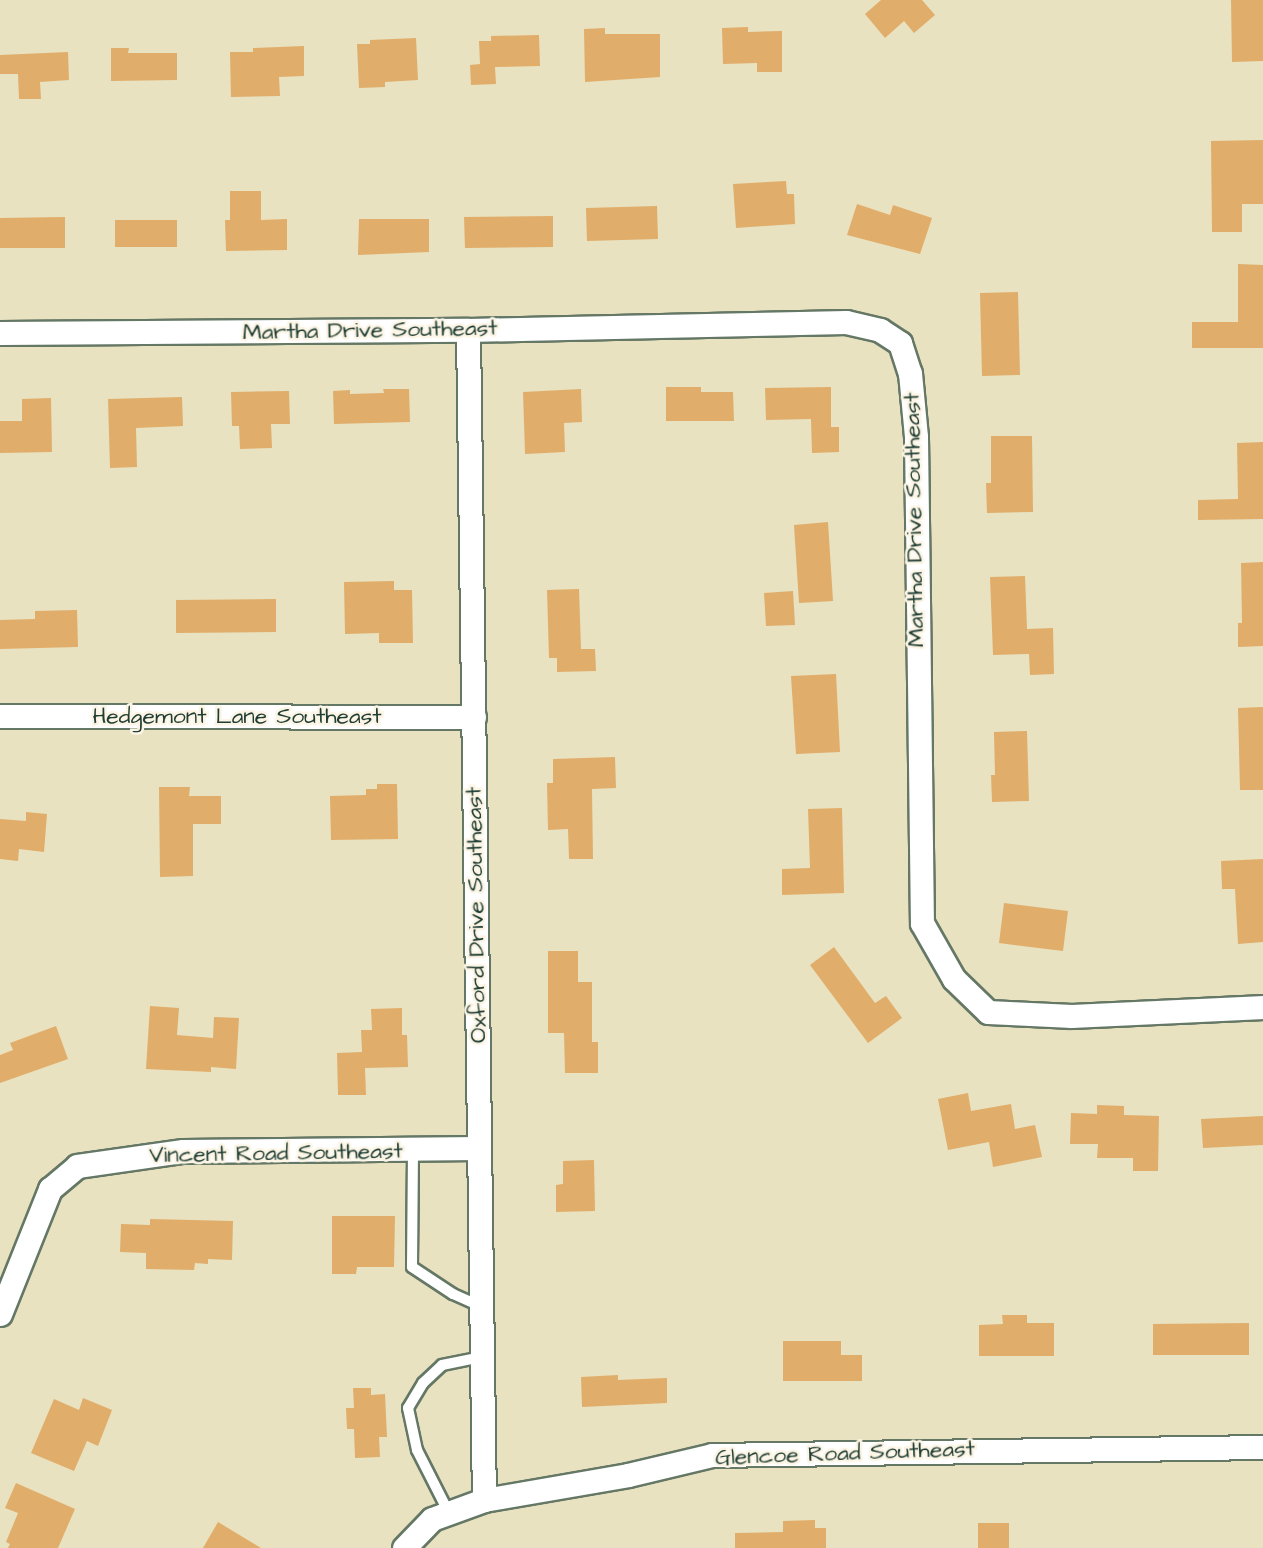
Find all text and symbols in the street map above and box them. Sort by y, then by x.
street label: Martha Drive Southeast [242,314,498,346]
street label: Martha Drive Southeast [898,392,930,648]
street label: Hedgemont Lane Southeast [92,702,382,730]
street label: Oxford Drive Southeast [460,787,492,1043]
street label: Vincent Road Southeast [149,1137,403,1169]
street label: Glencoe Road Southeast [715,1435,975,1471]

